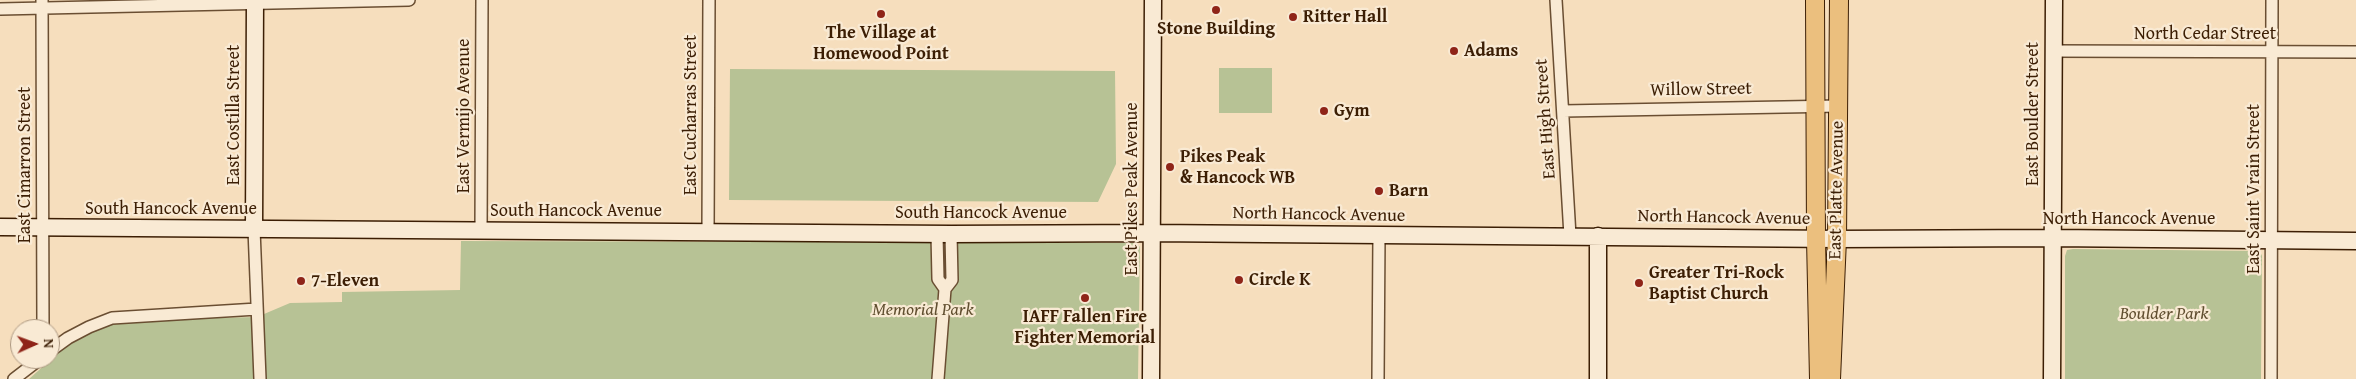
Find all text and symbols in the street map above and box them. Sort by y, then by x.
marker: Stone Building [1210,4,1222,16]
place label: Ritter Hall [1303,6,1387,28]
marker: The Village at Homewood Point [875,8,887,20]
marker: Ritter Hall [1287,11,1299,23]
place label: Stone Building [1157,18,1275,40]
place label: The Village at Homewood Point [813,22,949,64]
street label: North Cedar Street [2134,23,2276,45]
street label: East Cucharras Street [680,35,702,195]
street label: East Vermijo Avenue [453,39,475,193]
place label: Adams [1464,40,1518,62]
street label: East Boulder Street [2022,42,2044,186]
street label: East Costilla Street [223,45,245,185]
marker: Adams [1448,45,1460,57]
street label: East High Street [1531,58,1561,180]
street label: Willow Street [1650,78,1752,102]
street label: East Cimarron Street [14,87,36,243]
place label: Gym [1334,100,1370,122]
street label: East Pikes Peak Avenue [1121,102,1143,276]
street label: East Saint Vrain Street [2243,104,2265,274]
marker: Gym [1318,105,1330,117]
street label: East Platte Avenue [1825,120,1849,260]
place label: Pikes Peak & Hancock WB [1180,146,1295,188]
marker: Pikes Peak & Hancock WB [1164,161,1176,173]
place label: Barn [1389,180,1428,202]
marker: Barn [1373,185,1385,197]
street label: South Hancock Avenue [85,198,257,220]
street label: South Hancock Avenue [490,200,662,222]
street label: South Hancock Avenue [895,202,1067,224]
street label: North Hancock Avenue [1233,203,1405,227]
street label: North Hancock Avenue [1638,206,1810,230]
street label: North Hancock Avenue [2043,208,2215,230]
place label: Greater Tri-Rock Baptist Church [1649,262,1784,304]
place label: Circle K [1249,269,1311,291]
place label: 7-Eleven [311,270,379,292]
marker: Circle K [1233,274,1245,286]
marker: 7-Eleven [295,275,307,287]
marker: Greater Tri-Rock Baptist Church [1633,277,1645,289]
marker: IAFF Fallen Fire Fighter Memorial [1079,292,1091,304]
park label: Memorial Park [872,299,974,321]
park label: Boulder Park [2120,303,2208,325]
place label: IAFF Fallen Fire Fighter Memorial [1015,306,1155,348]
north arrow [10,319,60,369]
text: N [39,338,59,349]

